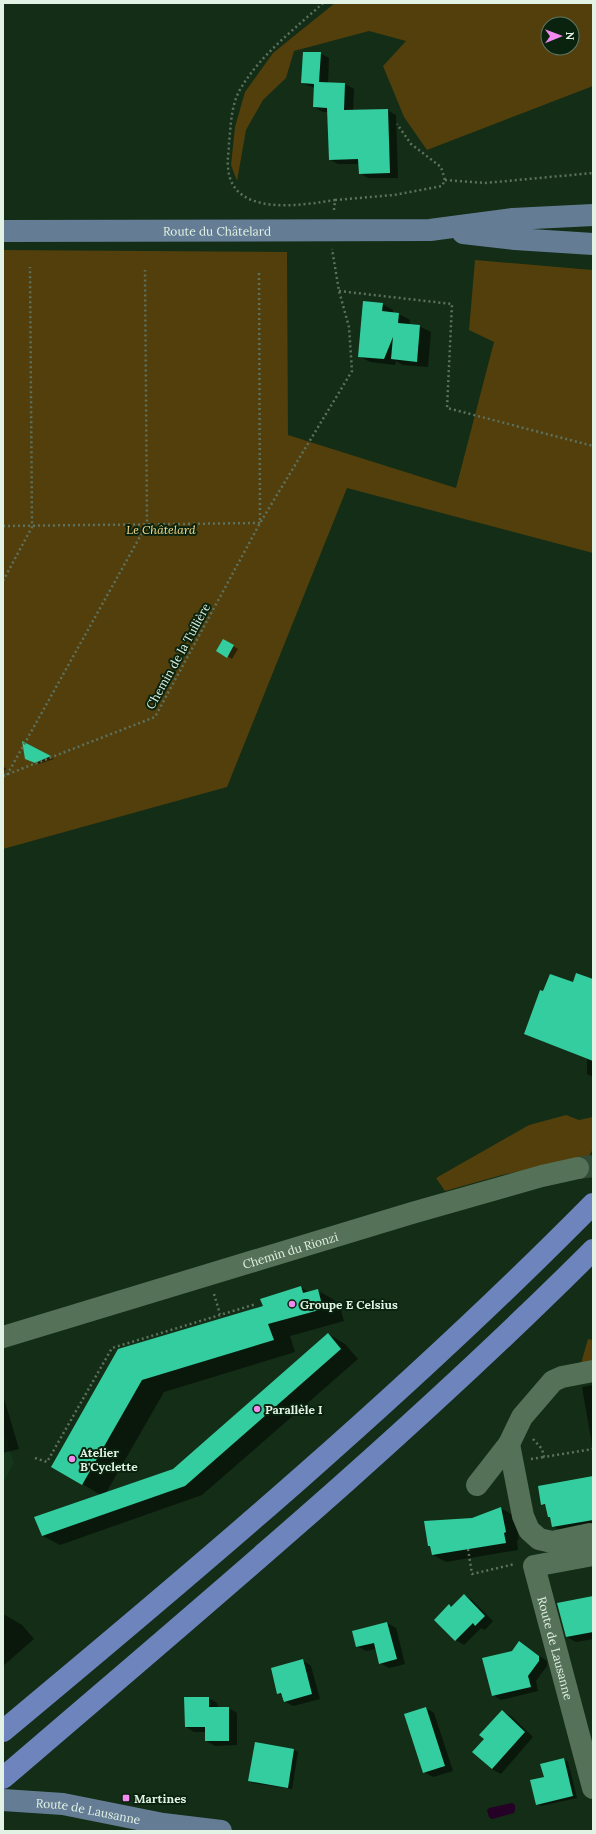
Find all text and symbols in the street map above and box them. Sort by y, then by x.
north arrow [540,16,580,56]
text: N [563,31,577,41]
street label: Route du Châtelard [163,223,271,238]
park label: Le Châtelard [126,522,196,537]
street label: Chemin de la Tuilière [143,600,214,712]
street label: Chemin du Rionzi [241,1228,340,1271]
place label: Groupe E Celsius [300,1297,398,1312]
marker: Groupe E Celsius [287,1299,297,1309]
place label: Parallèle I [265,1402,323,1417]
marker: Parallèle I [252,1404,262,1414]
place label: Atelier B'Cyclette [80,1445,138,1474]
marker: Atelier B'Cyclette [67,1454,77,1464]
street label: Route de Lausanne [535,1595,577,1702]
place label: Martines [134,1791,187,1806]
marker: Martines [121,1793,131,1803]
street label: Route de Lausanne [35,1795,142,1827]

